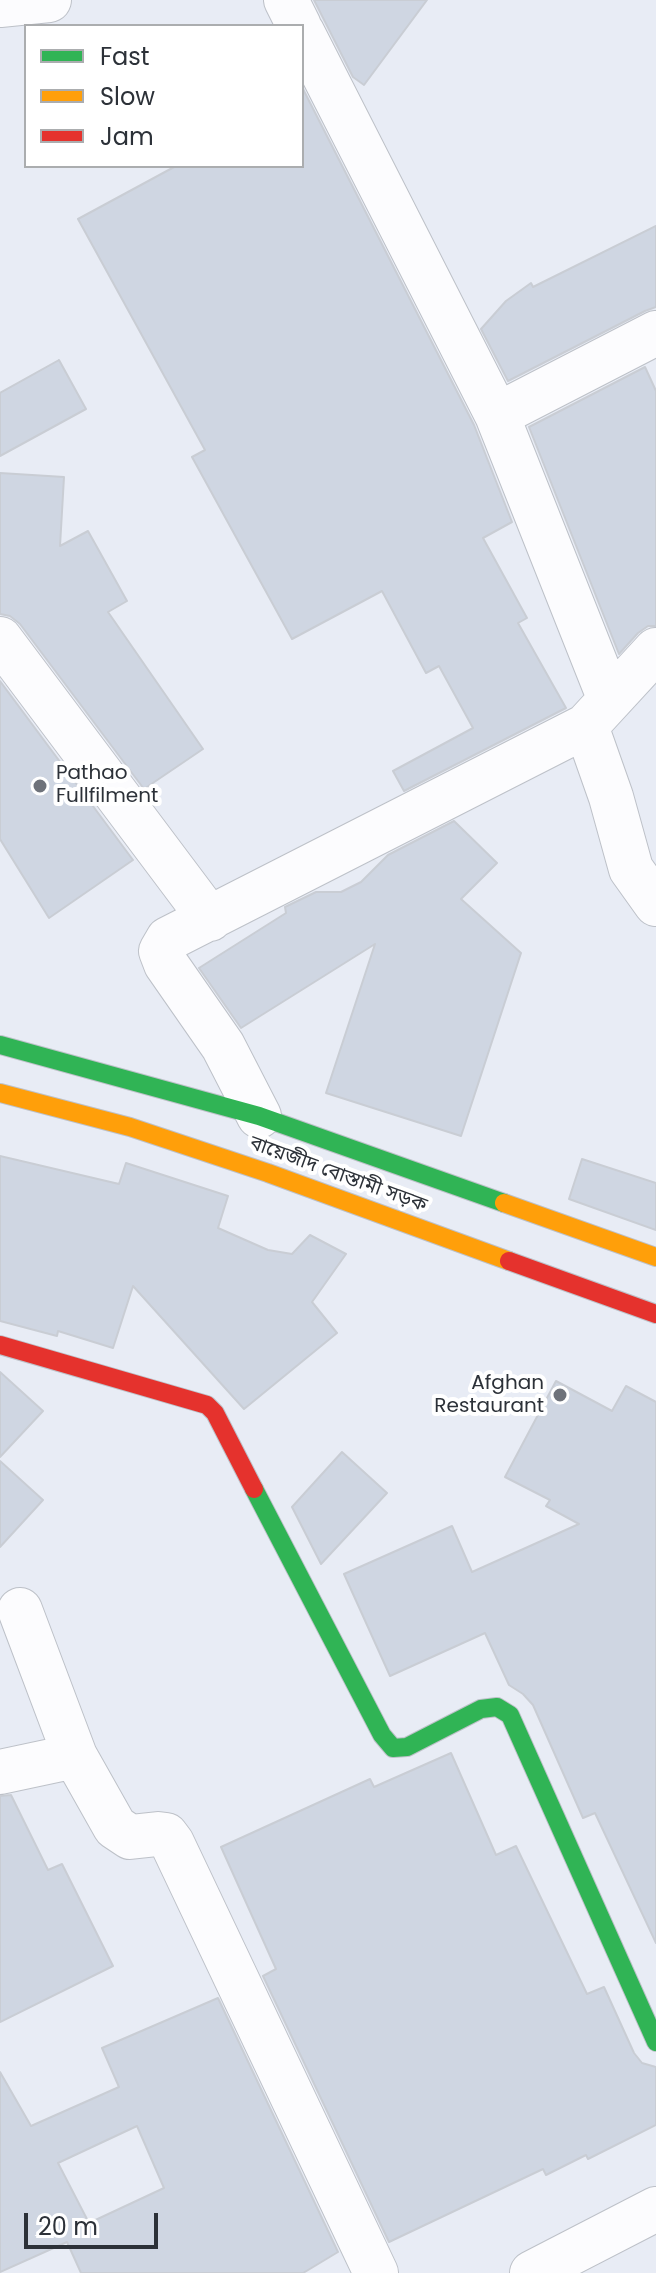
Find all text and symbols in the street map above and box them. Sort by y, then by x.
legend [24,24,304,168]
text: Fast [100,40,150,73]
text: Slow [100,80,155,113]
text: Jam [100,120,154,153]
place label: Pathao Fullfilment [56,762,158,809]
marker: Pathao Fullfilment [31,777,49,795]
street label: বায়েজীদ বোস্তামী সড়ক [246,1132,430,1218]
place label: Afghan Restaurant [434,1372,544,1419]
marker: Afghan Restaurant [551,1386,569,1404]
scale bar [28,2197,162,2247]
text: 20 m [38,2210,98,2243]

